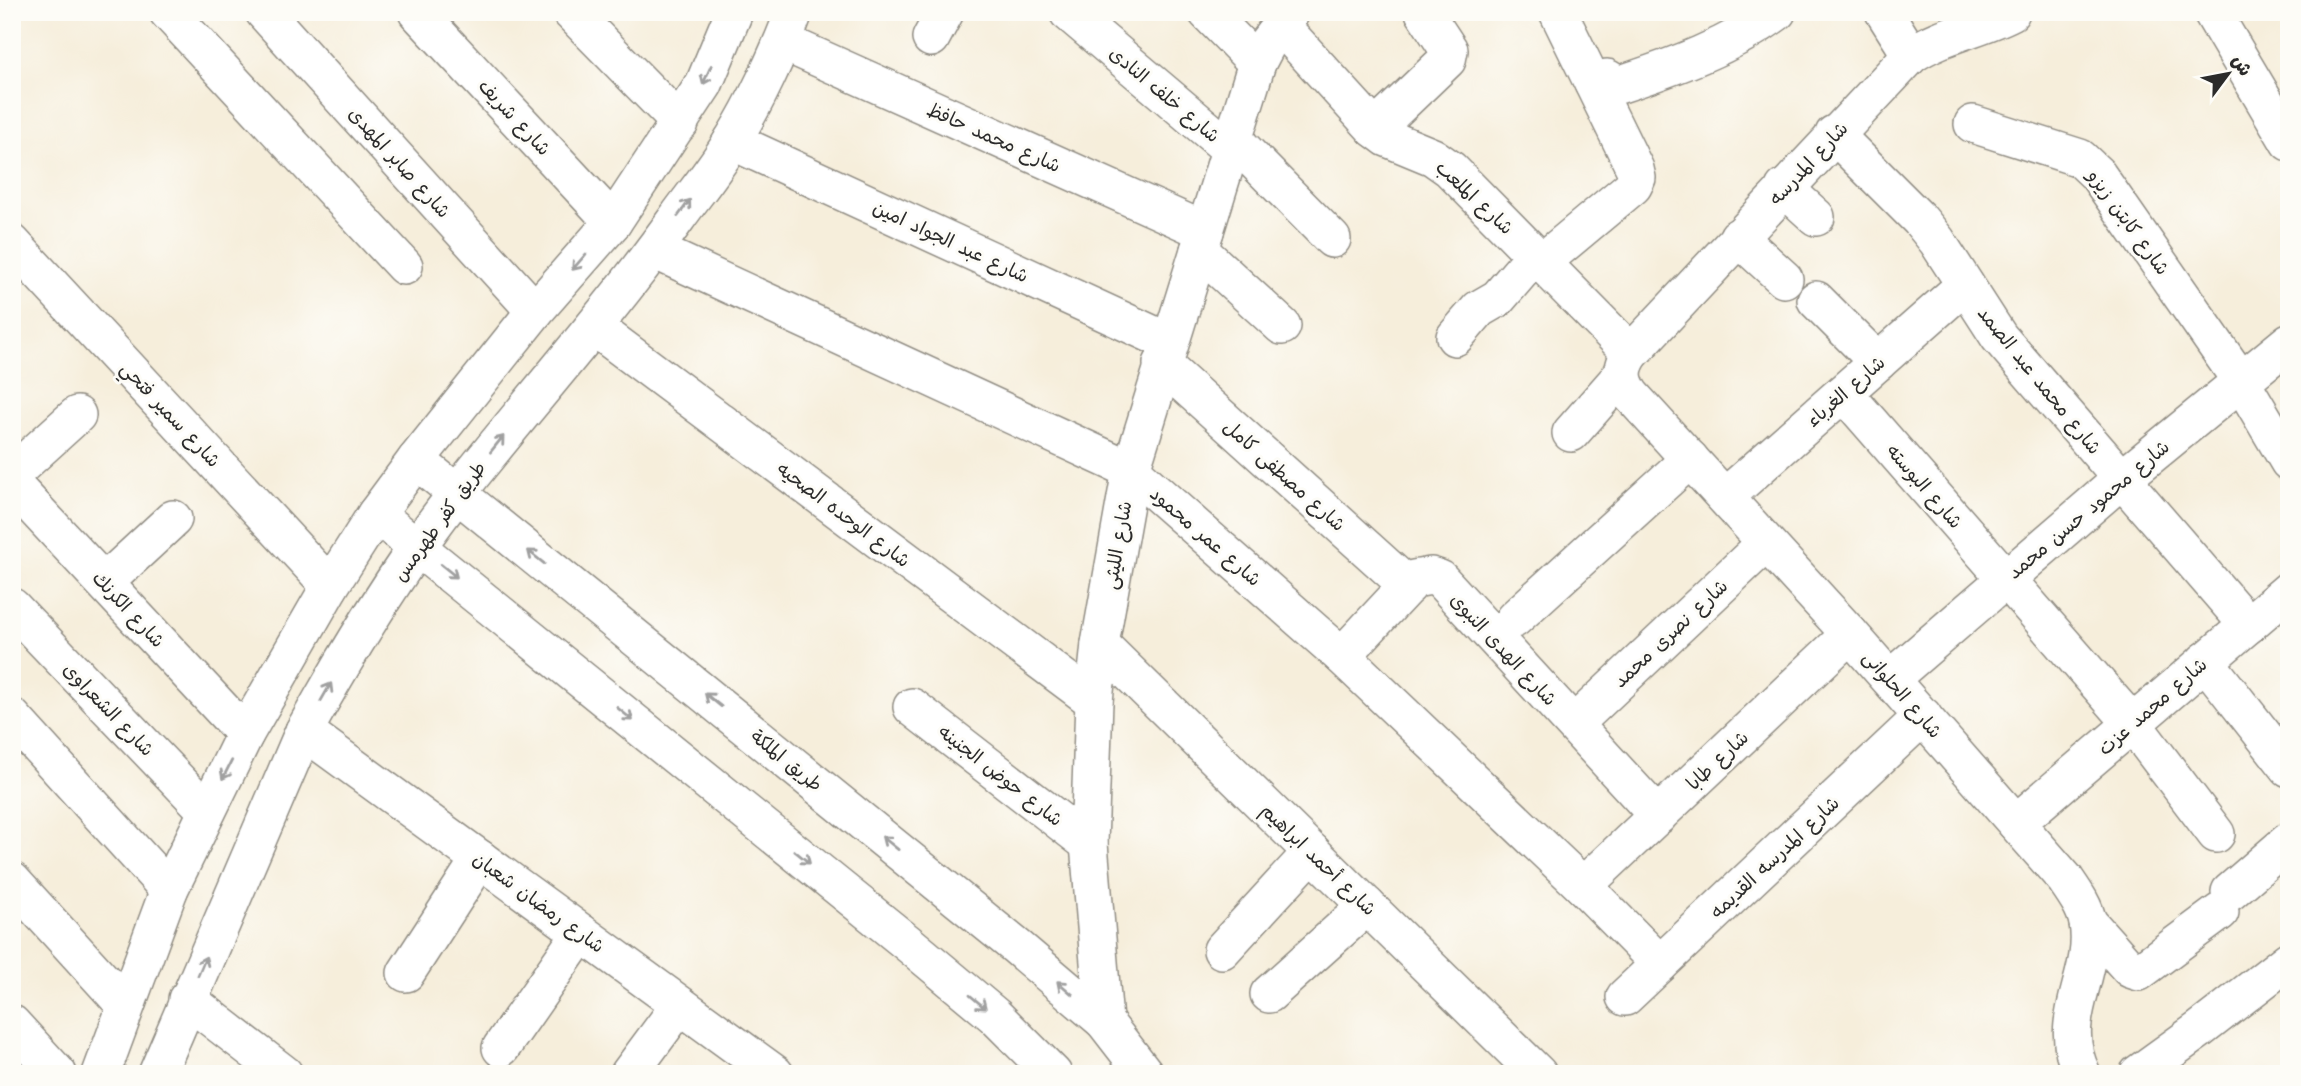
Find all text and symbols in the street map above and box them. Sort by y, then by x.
north arrow [2192,38,2262,108]
street label: شارع خلف النادى [1102,40,1226,151]
text: ش [2222,49,2259,83]
one-way arrow [700,64,713,85]
street label: شارع شريف [470,73,557,164]
street label: شارع محمد حافظ [921,96,1065,182]
street label: شارع صابر المهدى [340,101,457,226]
street label: شارع المدرسه [1763,116,1856,213]
street label: شارع الملعب [1428,154,1520,243]
street label: شارع كابتن زيزو [2078,162,2176,282]
street label: شارع عبد الجواد امين [867,194,1033,292]
one-way arrow [676,199,691,218]
one-way arrow [571,253,587,271]
street label: شارع محمد عبد الصمد [1969,300,2108,462]
street label: شارع الغرباء [1800,349,1893,436]
street label: شارع سمير فتحي [112,355,227,475]
street label: شارع مصطفى كامل [1216,413,1352,540]
street label: شارع محمود حسن محمد [2001,433,2177,588]
one-way arrow [489,436,505,454]
street label: شارع البوسته [1878,438,1969,536]
street label: شارع الوحده الصحيه [769,455,916,576]
street label: طريق كفر طهرمس [387,456,495,589]
street label: شارع عمر محمود [1142,480,1267,595]
street label: شارع الليثى [1096,499,1141,592]
one-way arrow [528,549,546,565]
one-way arrow [439,563,457,579]
street label: شارع الكرنك [84,565,171,656]
street label: شارع نصرى محمد [1607,573,1736,696]
street label: شارع الهدى النبوى [1442,587,1563,714]
street label: شارع الحلوانى [1855,644,1948,746]
street label: شارع محمد عزت [2092,651,2215,764]
street label: شارع الشعراوى [55,656,160,764]
one-way arrow [319,682,333,702]
one-way arrow [705,693,723,708]
one-way arrow [616,706,634,722]
street label: شارع حوض الجنينه [931,718,1069,835]
street label: طريق الملكة [743,723,828,800]
street label: شارع طابا [1680,724,1757,799]
one-way arrow [220,759,234,780]
street label: شارع المدرسه القديمه [1703,790,1847,927]
street label: شارع أحمد ابراهيم [1253,797,1382,924]
one-way arrow [882,835,900,851]
street label: شارع رمضان شعبان [466,845,610,962]
one-way arrow [793,850,811,865]
one-way arrow [196,955,209,977]
one-way arrow [1057,980,1075,996]
one-way arrow [969,994,987,1010]

